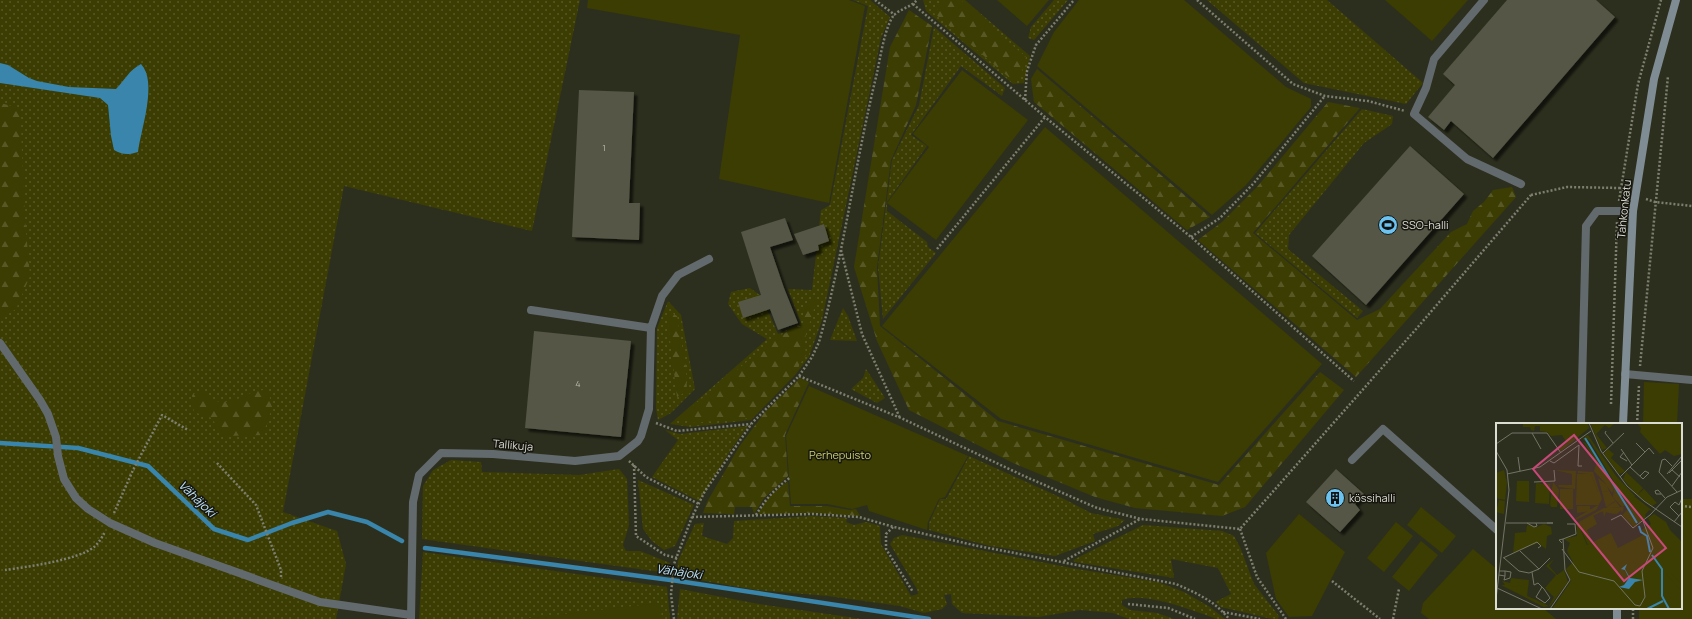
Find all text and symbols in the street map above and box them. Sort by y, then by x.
house number: 1 [602,141,606,154]
street label: Tahkonkatu [1613,179,1634,239]
sports icon: SSO-halli [1377,214,1399,236]
place label: SSO-halli [1402,217,1449,232]
house number: 4 [575,377,581,390]
inset map [1496,423,1682,609]
street label: Tallikuja [492,435,534,454]
park label: Perhepuisto [809,447,871,462]
water label: Vähäjoki [175,477,221,522]
building icon: kössihalli [1324,487,1346,509]
place label: kössihalli [1349,490,1395,505]
water label: Vähäjoki [655,560,705,583]

